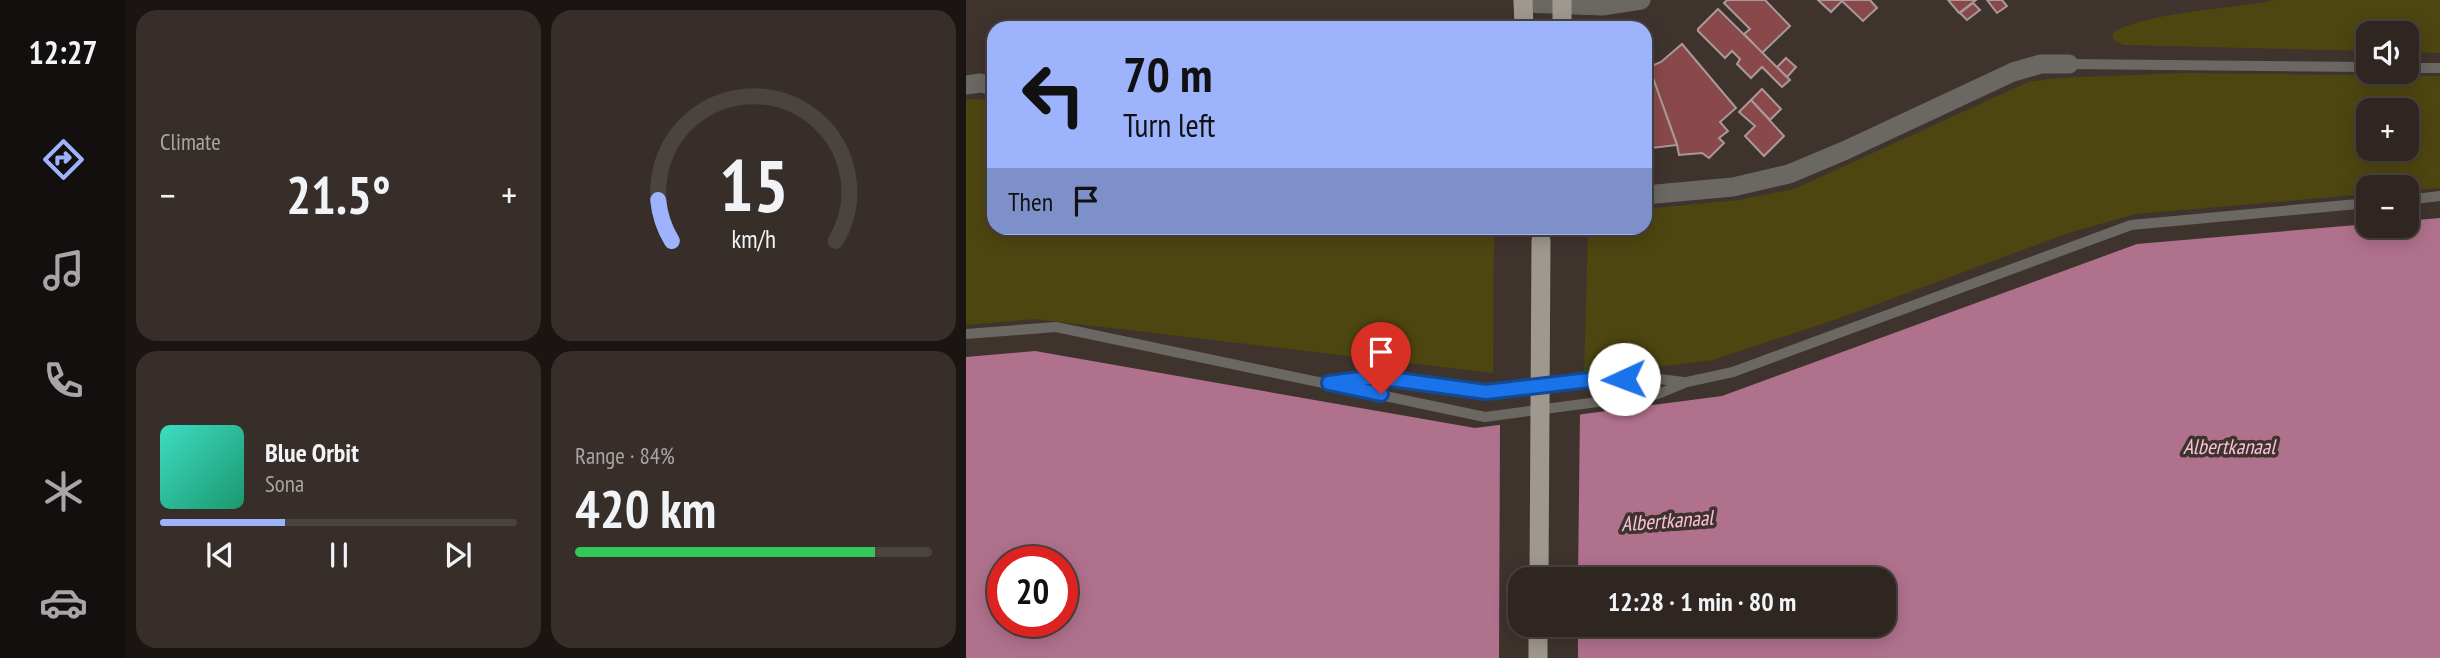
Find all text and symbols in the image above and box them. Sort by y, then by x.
map controls [2356,21,2419,238]
button: sound [2356,21,2419,84]
text: 12:27 [28,31,98,73]
text: 70 m [1123,42,1212,106]
icon: left [1008,49,1099,140]
button: + [2356,98,2419,161]
text: Turn left [1123,104,1215,146]
text: Climate [160,127,221,156]
icon: directions [39,135,88,184]
text: 15 [719,138,788,232]
text: 21.5° [286,161,391,228]
text: − [160,170,176,219]
text: + [501,170,517,219]
button: − [2356,175,2419,238]
icon: arrive [1067,182,1105,220]
text: Then [1008,185,1053,218]
text: km/h [731,223,776,255]
icon: music [39,246,88,295]
pin [1351,322,1411,394]
icon: arrive [1362,333,1400,371]
position arrow [1587,342,1661,416]
icon: phone [39,356,88,405]
water label: Albertkanaal [2183,433,2277,460]
text: Blue Orbit [265,436,359,469]
text: Range · 84% [575,441,675,470]
icon: climate [39,467,88,516]
text: Sona [265,469,304,498]
text: 420 km [575,475,716,542]
water label: Albertkanaal [1620,504,1716,537]
icon: previous [201,536,239,574]
icon: pause [320,536,358,574]
icon: next [439,536,477,574]
speed limit sign: 20 [987,546,1078,637]
icon: car [39,578,88,627]
text: 12:28 · 1 min · 80 m [1608,585,1796,618]

